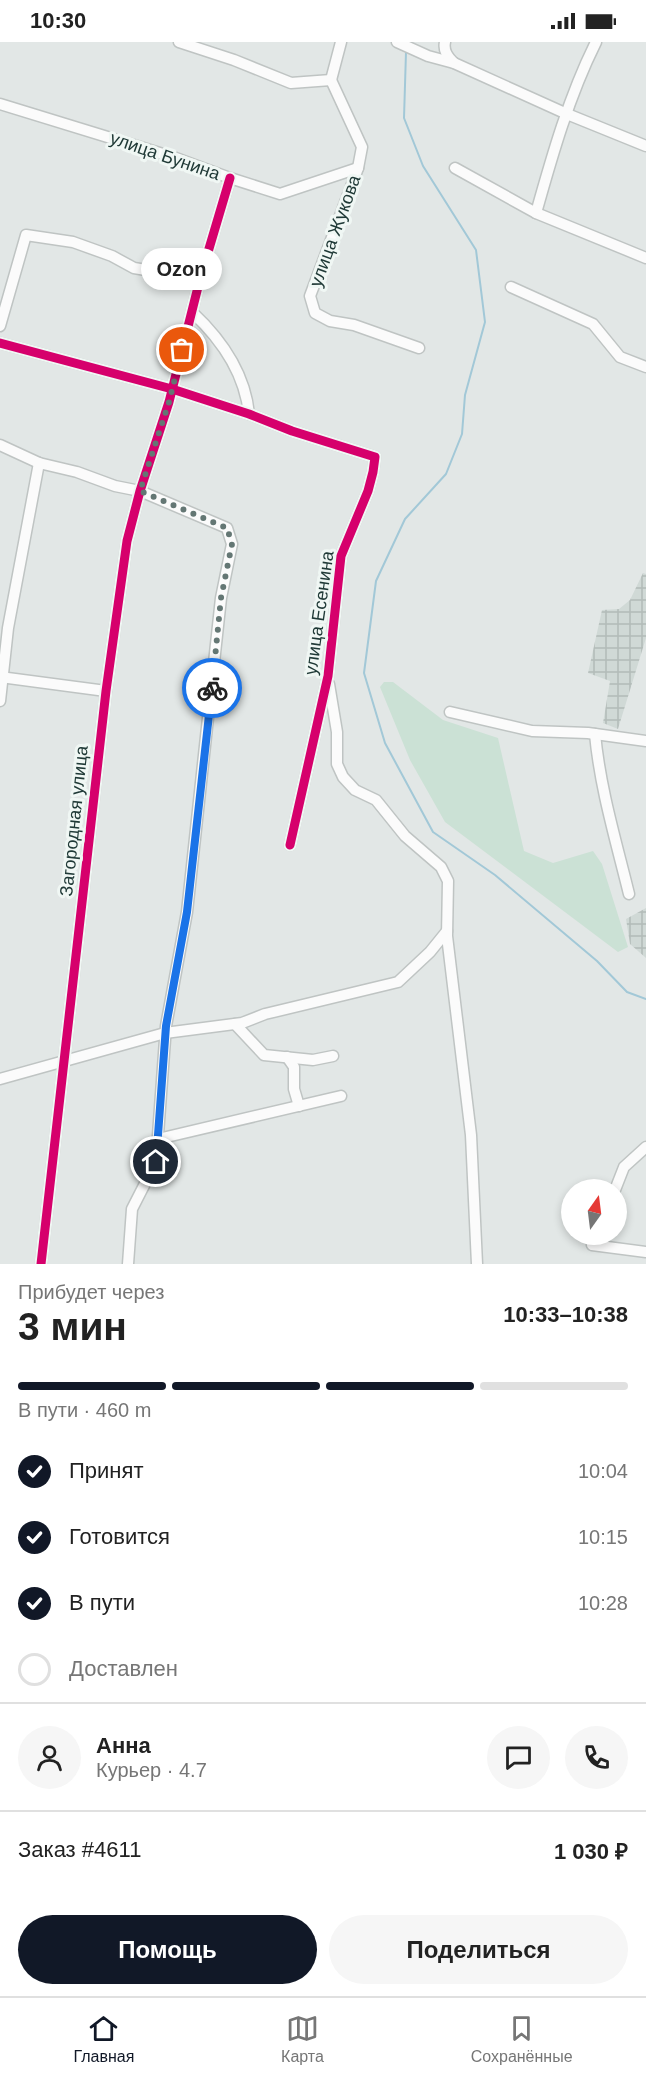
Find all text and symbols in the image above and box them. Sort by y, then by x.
text: 10:30 [30,8,86,33]
street label: улица Бунина [107,128,223,184]
street label: улица Жукова [306,172,365,290]
callout: Ozon [142,248,222,290]
text: Ozon [157,258,207,280]
pin [156,324,207,375]
icon: bag [165,333,198,366]
street label: улица Есенина [300,549,338,676]
courier [182,658,242,718]
icon: bike [196,672,229,705]
street label: Загородная улица [56,744,92,897]
pin [130,1136,181,1187]
icon: home [139,1145,172,1178]
north arrow [561,1179,627,1245]
map controls [561,1179,627,1245]
text: Прибудет через [18,1281,164,1303]
text: 10:33–10:38 [503,1302,628,1327]
text: 3 мин [18,1305,127,1348]
text: В пути · 460 m [18,1399,151,1421]
icon: check [18,1455,51,1488]
text: Принят [69,1458,143,1483]
text: 10:04 [578,1460,628,1482]
icon: check [18,1521,51,1554]
text: Готовится [69,1524,170,1549]
text: 10:15 [578,1526,628,1548]
icon: check [18,1587,51,1620]
text: В пути [69,1590,135,1615]
text: 10:28 [578,1592,628,1614]
text: Доставлен [69,1656,178,1681]
button: person [18,1726,81,1789]
button: chat [487,1726,550,1789]
button: phone [565,1726,628,1789]
text: Анна [96,1733,151,1758]
text: Курьер · 4.7 [96,1759,207,1781]
text: Заказ #4611 [18,1837,141,1862]
text: 1 030 ₽ [554,1839,628,1864]
button: Помощь [18,1915,317,1984]
button: Поделиться [329,1915,628,1984]
tab: Главная [73,2012,134,2066]
tab: Карта [281,2012,324,2066]
tab: Сохранённые [471,2012,573,2066]

